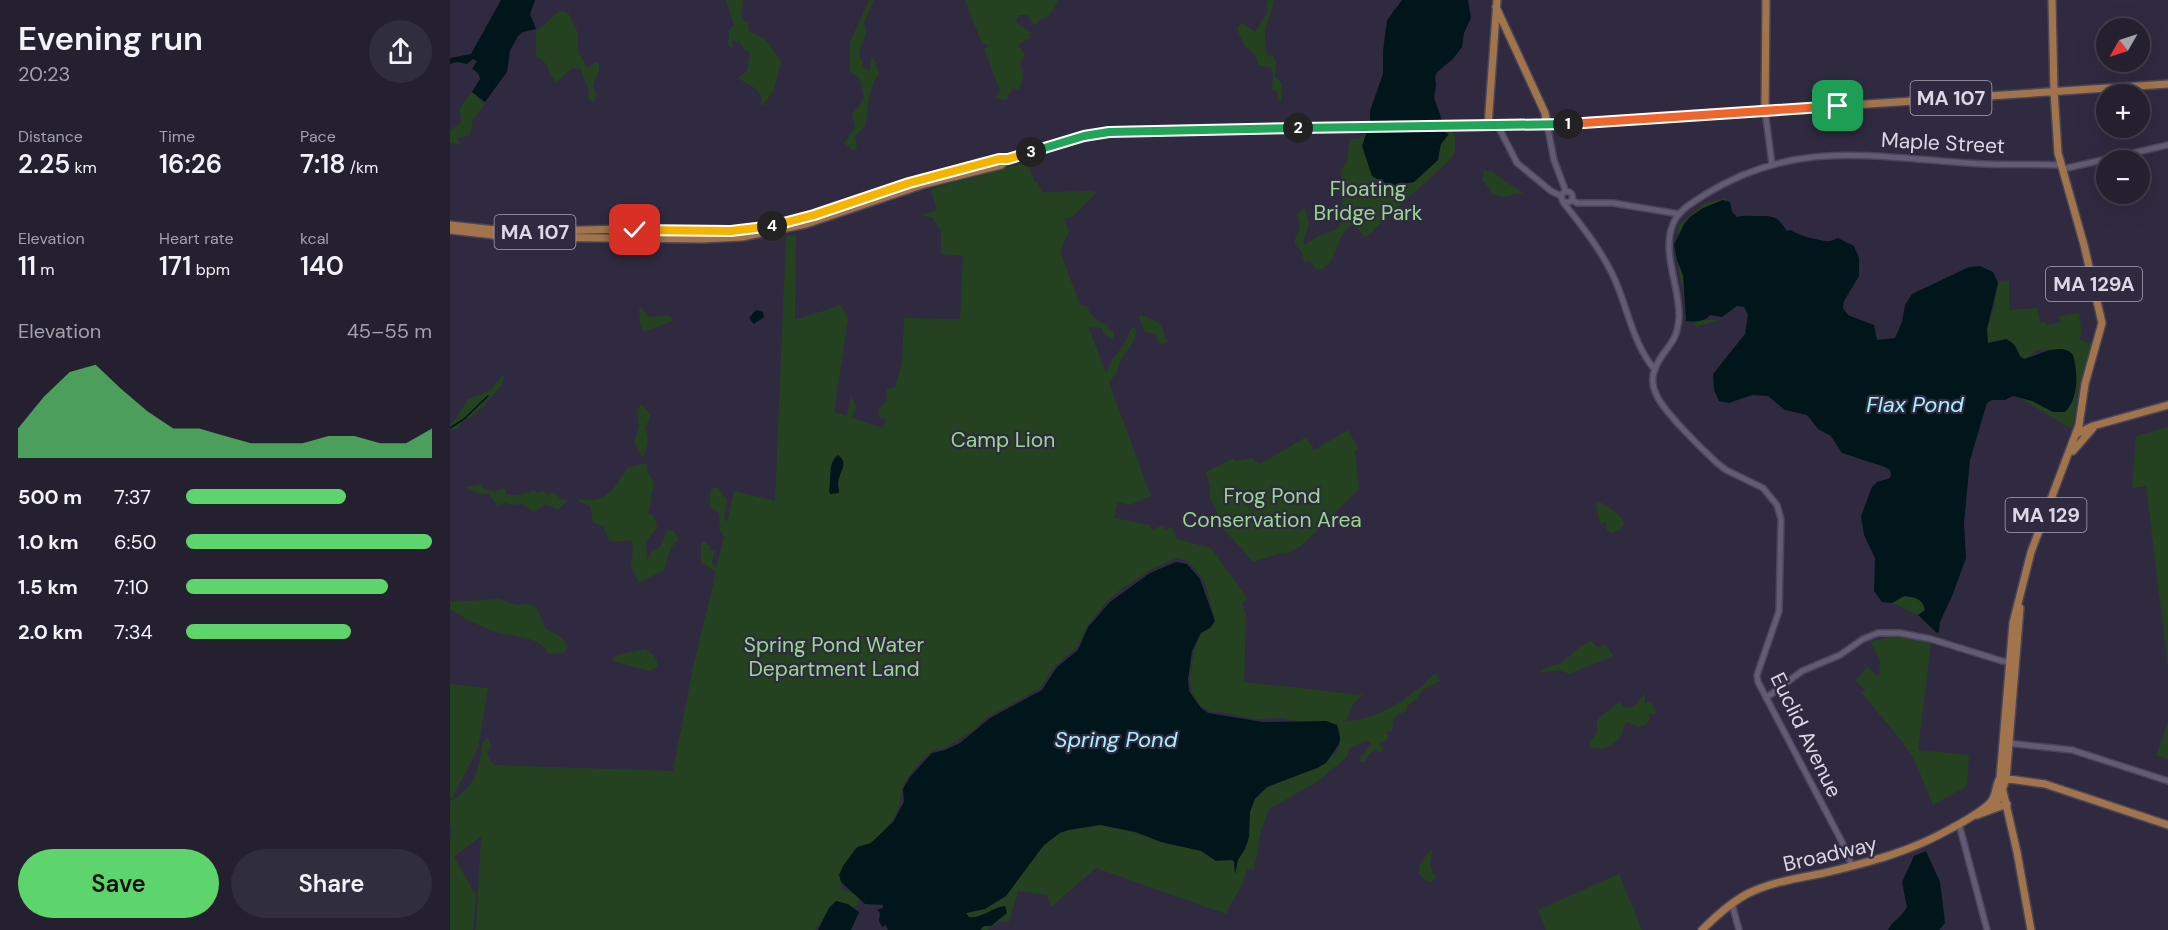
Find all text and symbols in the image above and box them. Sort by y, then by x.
text: Evening run [18,17,203,60]
north arrow [2096,18,2150,72]
map controls [2096,18,2150,204]
button: share [369,20,432,83]
text: 20:23 [18,61,70,87]
pin [1812,80,1863,131]
road number: MA 107 [1910,81,1991,115]
button: + [2096,84,2150,138]
icon: arrive [1821,89,1854,122]
pin: 1 [1553,109,1583,139]
pin: 2 [1283,113,1313,143]
text: 1 [1565,113,1571,134]
text: 2 [1293,117,1303,138]
text: Distance [18,126,83,147]
text: Time [159,126,195,147]
text: Pace [300,126,336,147]
street label: Maple Street [1880,126,2006,160]
pin: 3 [1016,137,1046,167]
text: 3 [1026,141,1036,162]
text: 2.25 [18,147,70,181]
text: 16:26 [159,147,222,181]
text: 7:18 [300,147,345,181]
button: − [2096,150,2150,204]
text: km [70,157,97,178]
text: /km [345,157,378,178]
park label: Floating Bridge Park [1314,175,1423,227]
pin [609,204,660,255]
pin: 4 [757,211,787,241]
icon: check [618,213,651,246]
road number: MA 107 [494,215,575,249]
text: 4 [767,215,777,236]
text: Elevation [18,228,85,249]
text: Heart rate [159,228,234,249]
text: kcal [300,228,329,249]
text: 11 [18,249,36,283]
text: 171 [159,249,191,283]
text: 140 [300,249,344,283]
text: m [36,259,55,280]
text: bpm [191,259,230,280]
road number: MA 129A [2046,267,2142,301]
text: Elevation [18,318,101,344]
text: 45–55 m [347,318,432,344]
water label: Flax Pond [1866,390,1964,419]
park label: Camp Lion [951,426,1055,454]
park label: Frog Pond Conservation Area [1182,482,1362,534]
text: 500 m [18,484,82,510]
text: 7:37 [114,484,151,510]
road number: MA 129 [2006,498,2086,532]
text: 1.0 km [18,529,79,555]
text: 6:50 [114,529,156,555]
text: 1.5 km [18,574,78,600]
text: 7:10 [114,574,149,600]
text: 2.0 km [18,619,83,645]
text: 7:34 [114,619,153,645]
park label: Spring Pond Water Department Land [744,631,924,683]
street label: Euclid Avenue [1764,668,1848,802]
water label: Spring Pond [1055,725,1178,754]
street label: Broadway [1780,830,1880,878]
button: Save [18,849,219,918]
button: Share [231,849,432,918]

